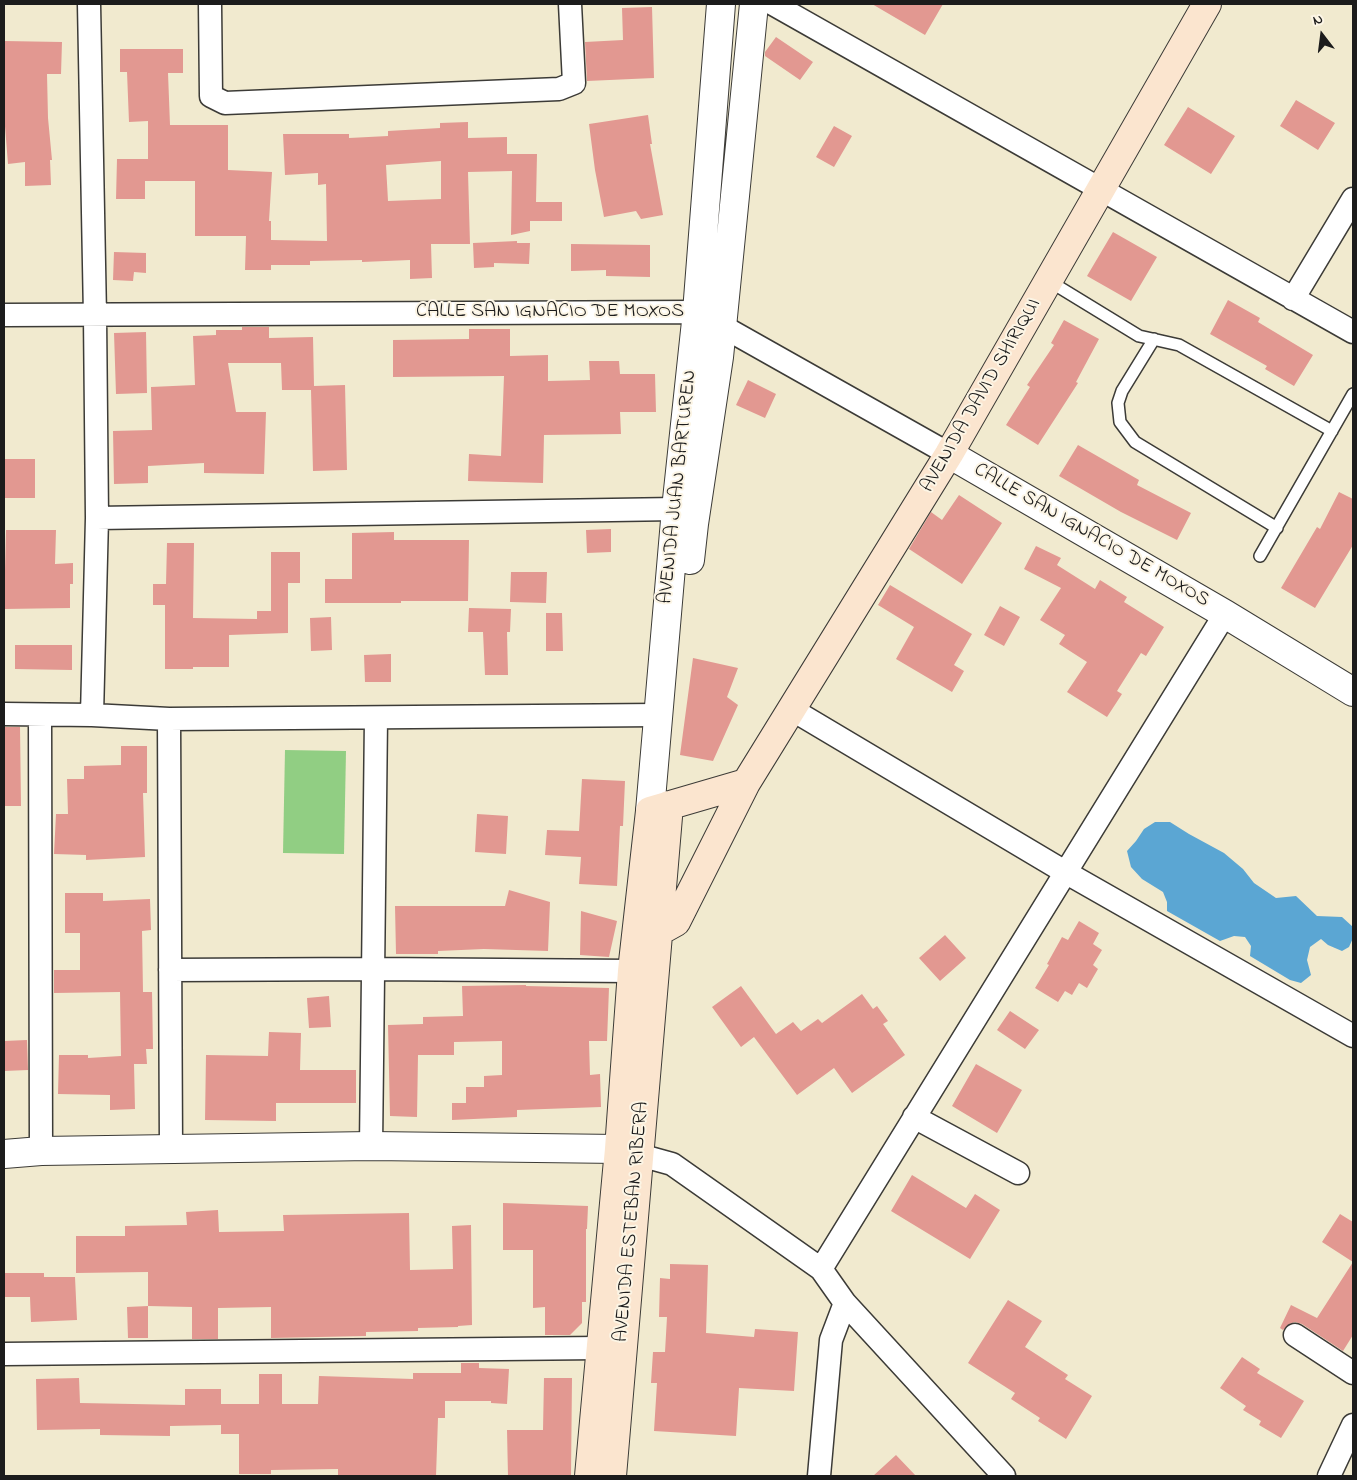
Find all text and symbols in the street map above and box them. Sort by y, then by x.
text: N [1311,9,1325,31]
north arrow [1297,10,1347,60]
street label: AVENIDA DAVID SHIRIQUI [917,295,1047,497]
street label: CALLE SAN IGNACIO DE MOXOS [416,301,684,325]
street label: AVENIDA JUAN BARTUREN [655,369,703,605]
street label: CALLE SAN IGNACIO DE MOXOS [969,459,1213,613]
street label: AVENIDA ESTEBAN RIBERA [611,1101,655,1343]

